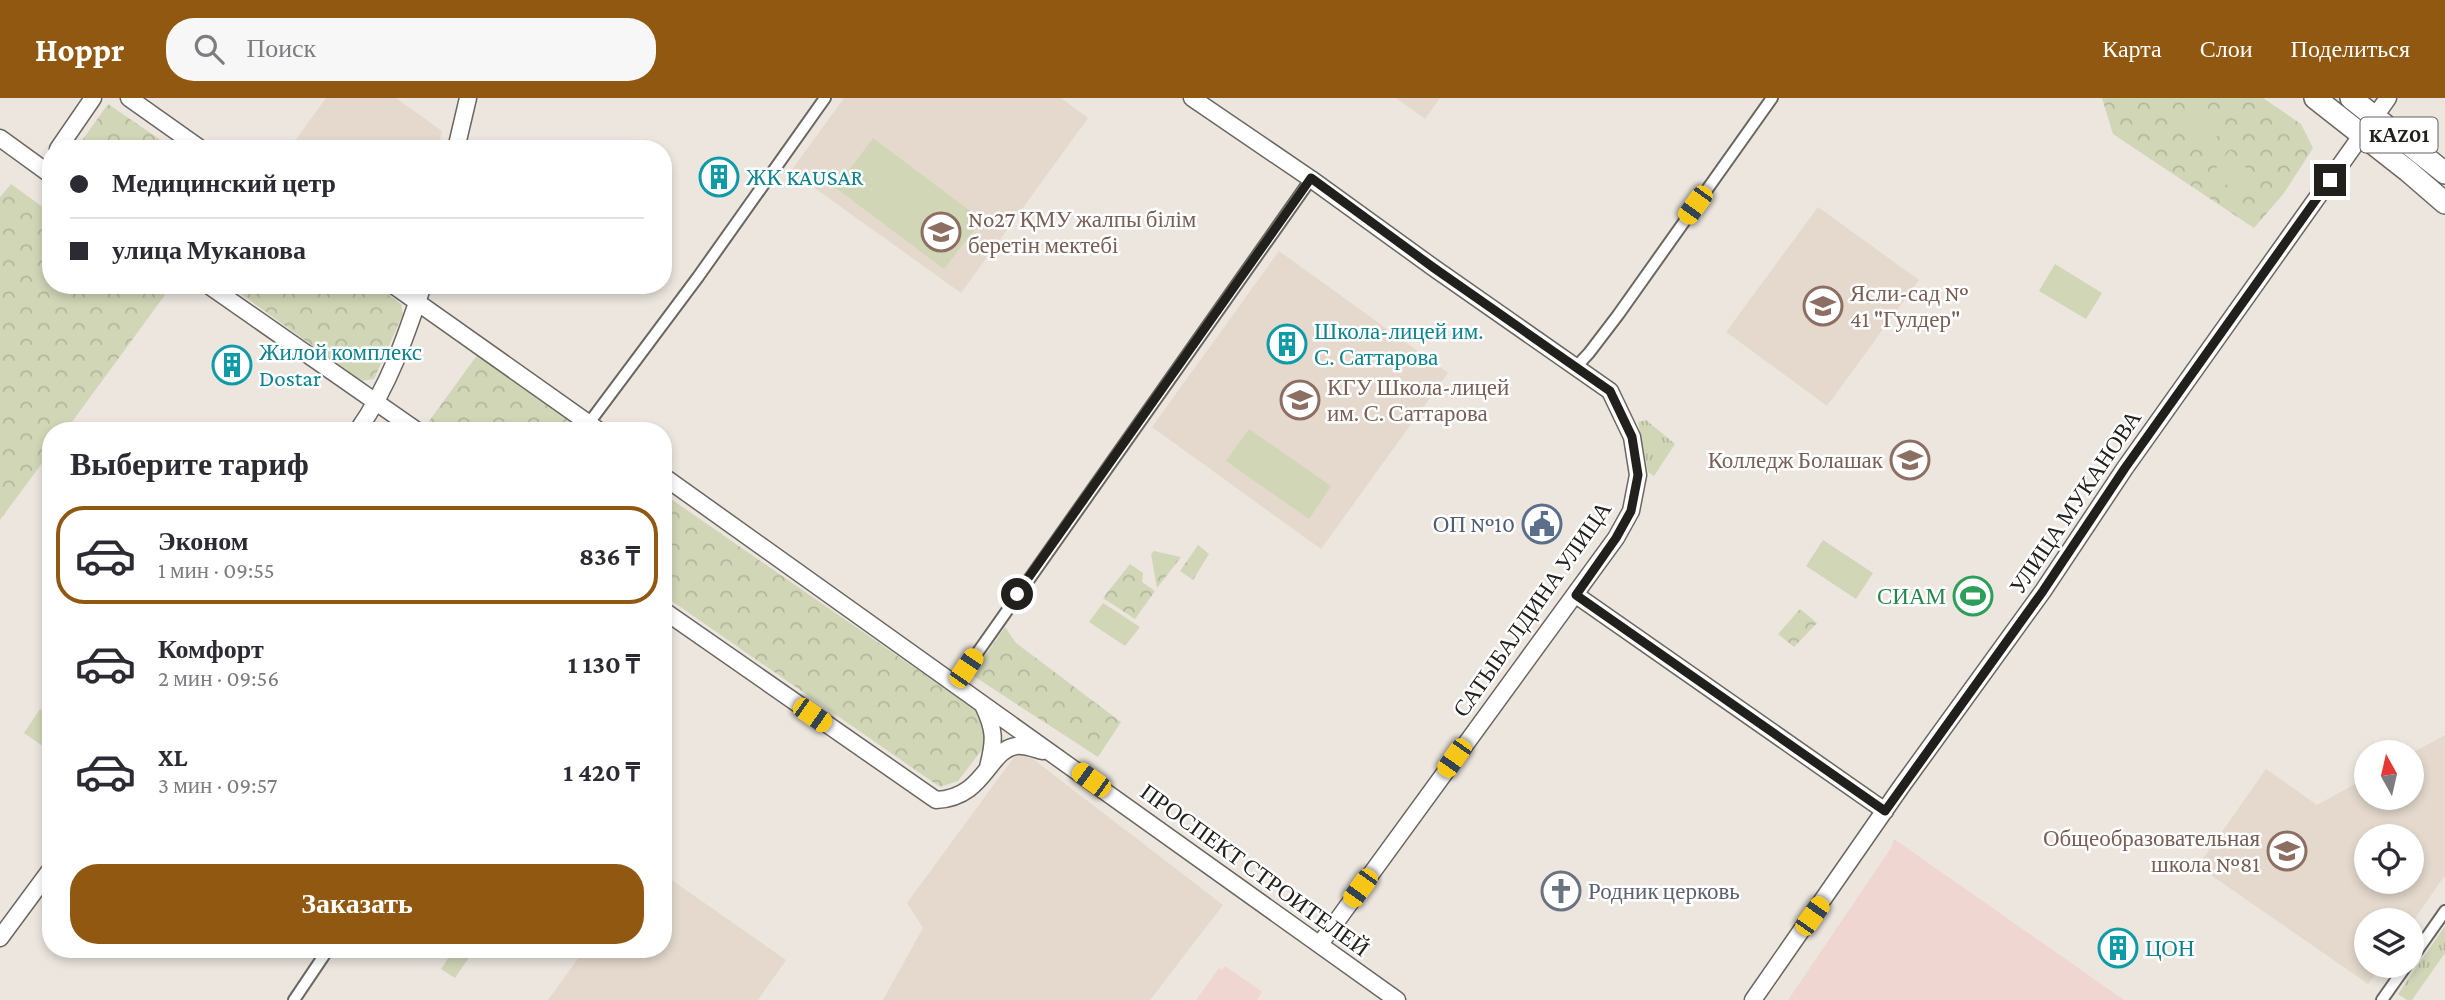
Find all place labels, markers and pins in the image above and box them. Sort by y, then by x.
building icon: ЖК KAUSAR [698,156,740,198]
place label: ЖК KAUSAR [746,164,864,190]
place label: No27 ҚМУ жалпы білім беретін мектебі [968,206,1197,258]
school or university icon: No27 ҚМУ жалпы білім беретін мектебі [920,211,962,253]
place label: Ясли-сад № 41 "Гулдер" [1850,280,1969,332]
school or university icon: Ясли-сад № 41 "Гулдер" [1802,285,1844,327]
place label: Школа-лицей им. С. Саттарова [1314,318,1484,370]
building icon: Школа-лицей им. С. Саттарова [1266,323,1308,365]
place label: Жилой комплекс Dostar [259,339,422,391]
building icon: Жилой комплекс Dostar [211,344,253,386]
place label: КГУ Школа-лицей им. С. Саттарова [1327,374,1509,426]
school or university icon: КГУ Школа-лицей им. С. Саттарова [1279,379,1321,421]
school or university icon: Колледж Болашак [1889,439,1931,481]
place label: Колледж Болашак [1708,447,1884,473]
public building icon: ОП №10 [1521,503,1563,545]
place label: ОП №10 [1433,511,1515,537]
sports icon: СИАМ [1952,575,1994,617]
place label: СИАМ [1877,583,1946,609]
place label: Общеобразовательная школа №81 [2043,825,2260,877]
school or university icon: Общеобразовательная школа №81 [2266,830,2308,872]
church icon: Родник церковь [1540,870,1582,912]
place label: Родник церковь [1588,878,1740,904]
building icon: ЦОН [2097,927,2139,969]
place label: ЦОН [2145,935,2195,961]

